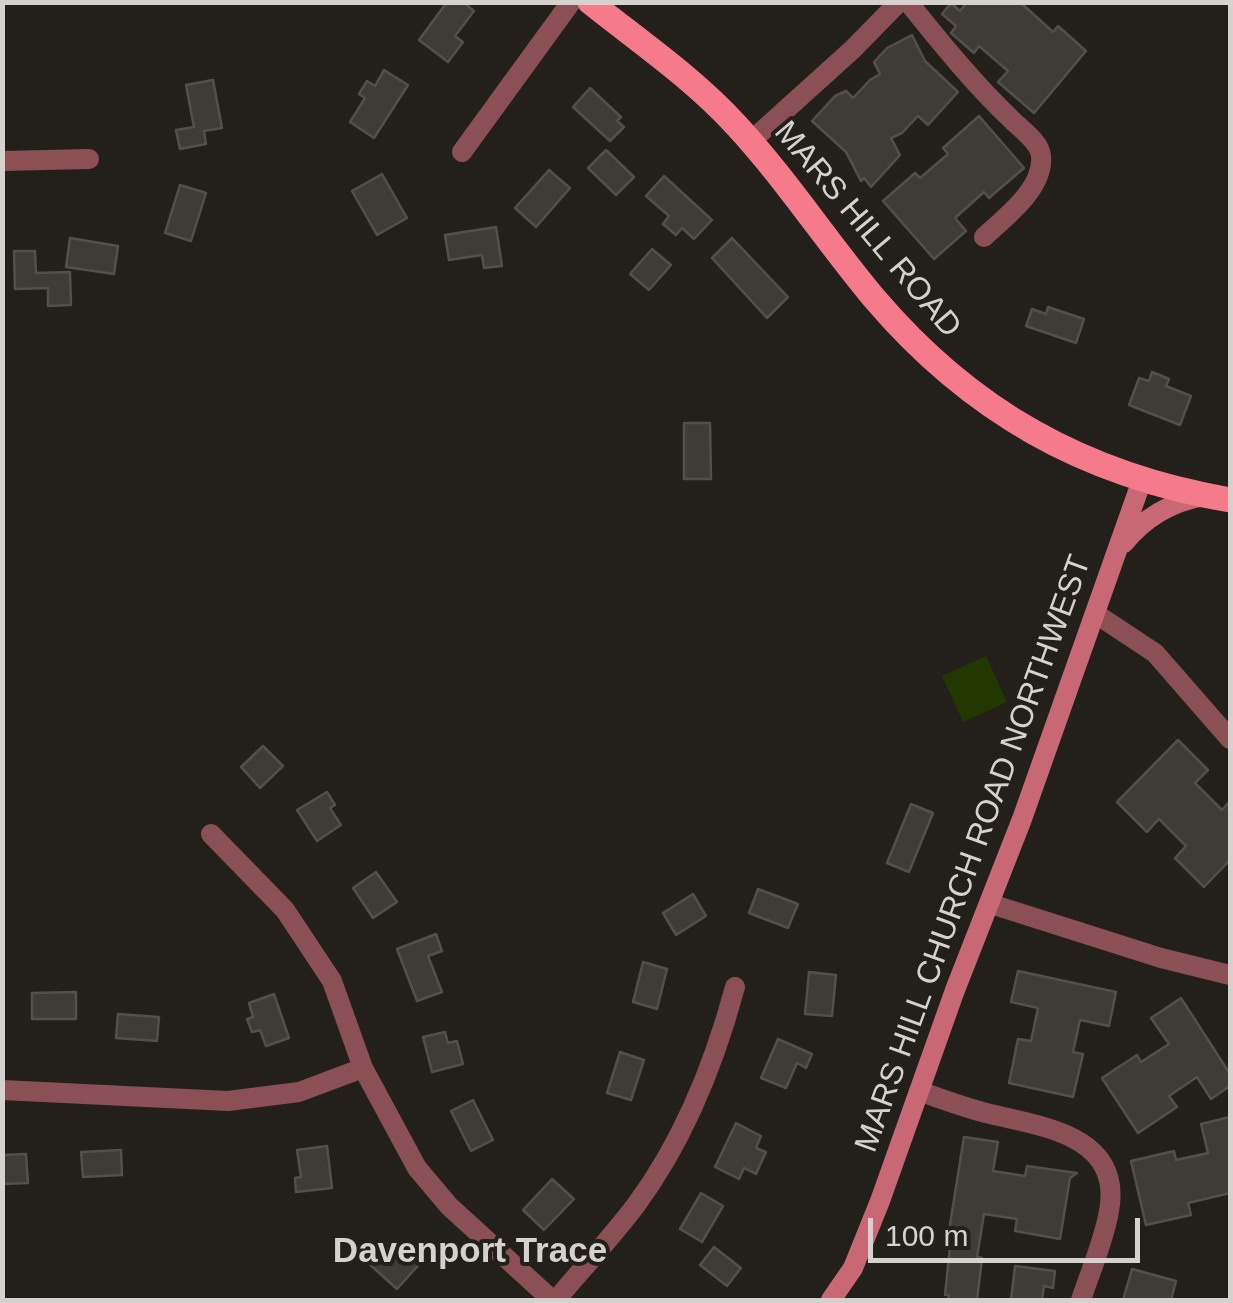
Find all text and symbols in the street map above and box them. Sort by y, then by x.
street label: MARS HILL ROAD [765,114,969,346]
street label: MARS HILL CHURCH ROAD NORTHWEST [848,550,1100,1158]
scale bar [873,1198,1146,1260]
text: 100 m [885,1219,968,1252]
district label: Davenport Trace [333,1231,607,1273]

